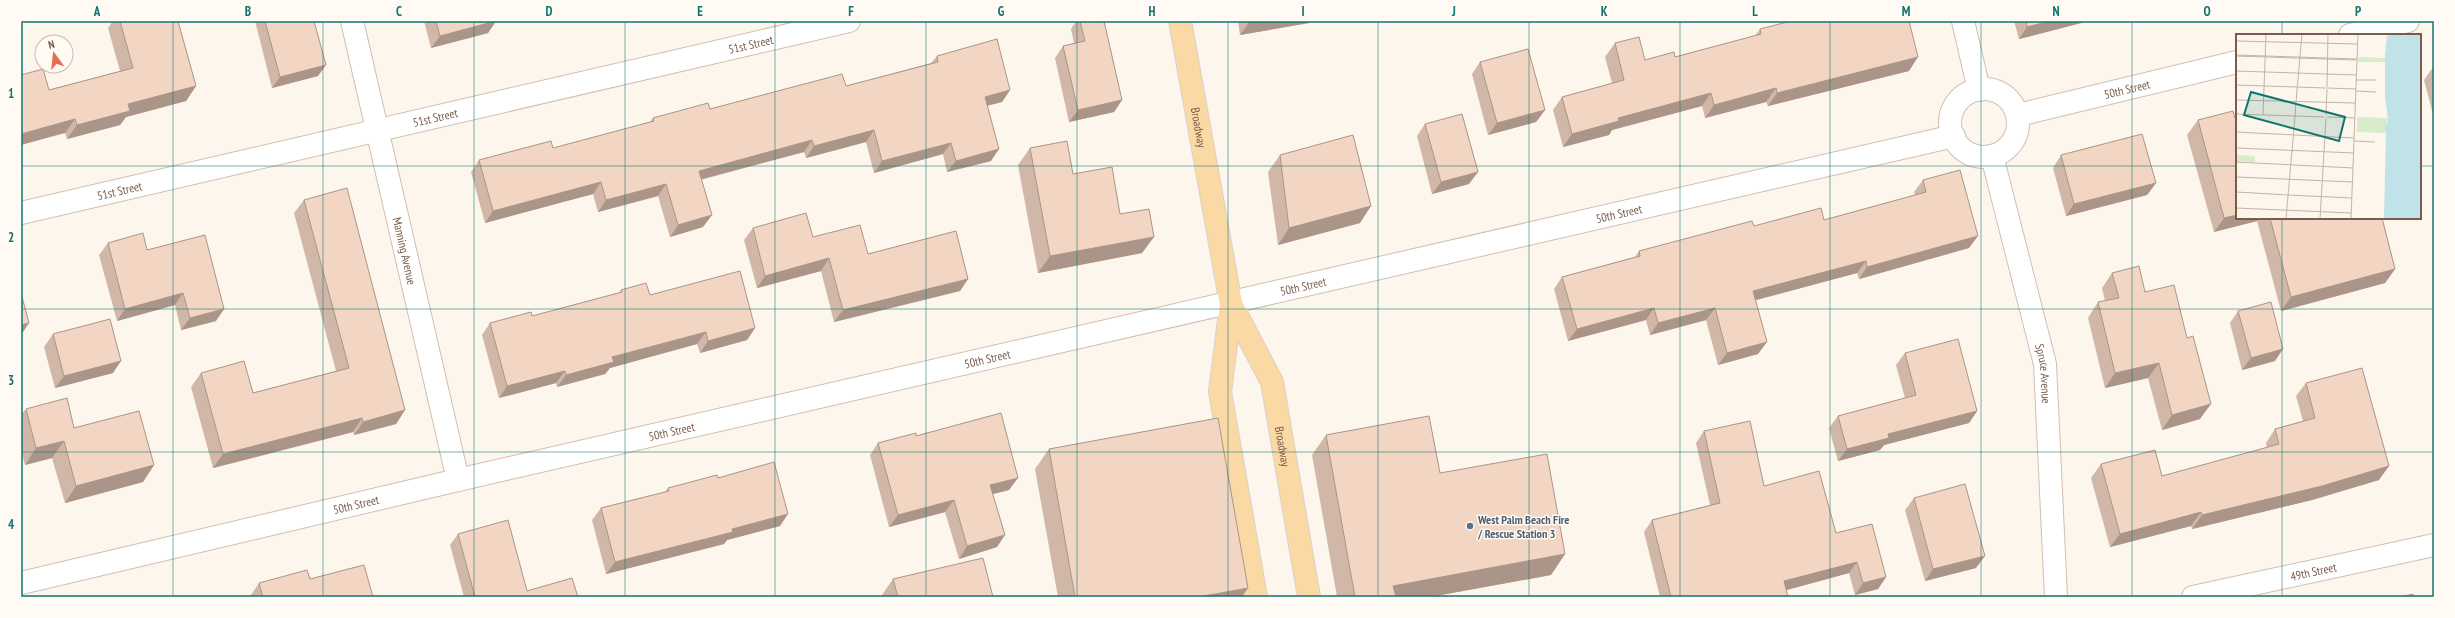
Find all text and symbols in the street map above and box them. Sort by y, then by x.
text: A [93,3,101,20]
text: B [245,3,251,20]
text: C [396,3,402,20]
text: D [546,3,553,20]
text: E [697,3,703,20]
text: F [848,3,854,20]
text: G [998,3,1005,20]
text: H [1149,3,1156,20]
text: I [1301,3,1305,20]
text: J [1451,3,1456,20]
text: K [1601,3,1608,20]
text: L [1752,3,1758,20]
text: M [1902,3,1911,20]
text: N [2052,3,2060,20]
text: O [2203,3,2211,20]
text: P [2355,3,2361,20]
street label: 51st Street [727,31,775,56]
north arrow [34,34,74,74]
inset map [2236,34,2421,219]
text: N [47,37,56,52]
street label: 50th Street [2102,76,2152,101]
text: 1 [8,85,14,102]
street label: 51st Street [411,104,460,129]
street label: Broadway [1188,106,1210,149]
street label: 51st Street [95,178,144,203]
street label: 50th Street [1594,200,1644,226]
street label: Manning Avenue [390,216,420,286]
text: 2 [8,229,14,246]
street label: 50th Street [1278,273,1328,298]
street label: Spruce Avenue [2033,342,2054,404]
street label: 50th Street [963,346,1012,371]
text: 3 [8,372,14,389]
street label: 50th Street [647,418,697,443]
street label: Broadway [1272,425,1294,468]
street label: 50th Street [331,491,381,517]
place label: West Palm Beach Fire / Rescue Station 3 [1477,512,1570,541]
text: 4 [8,516,15,533]
marker: West Palm Beach Fire / Rescue Station 3 [1465,521,1475,531]
street label: 49th Street [2289,559,2338,583]

